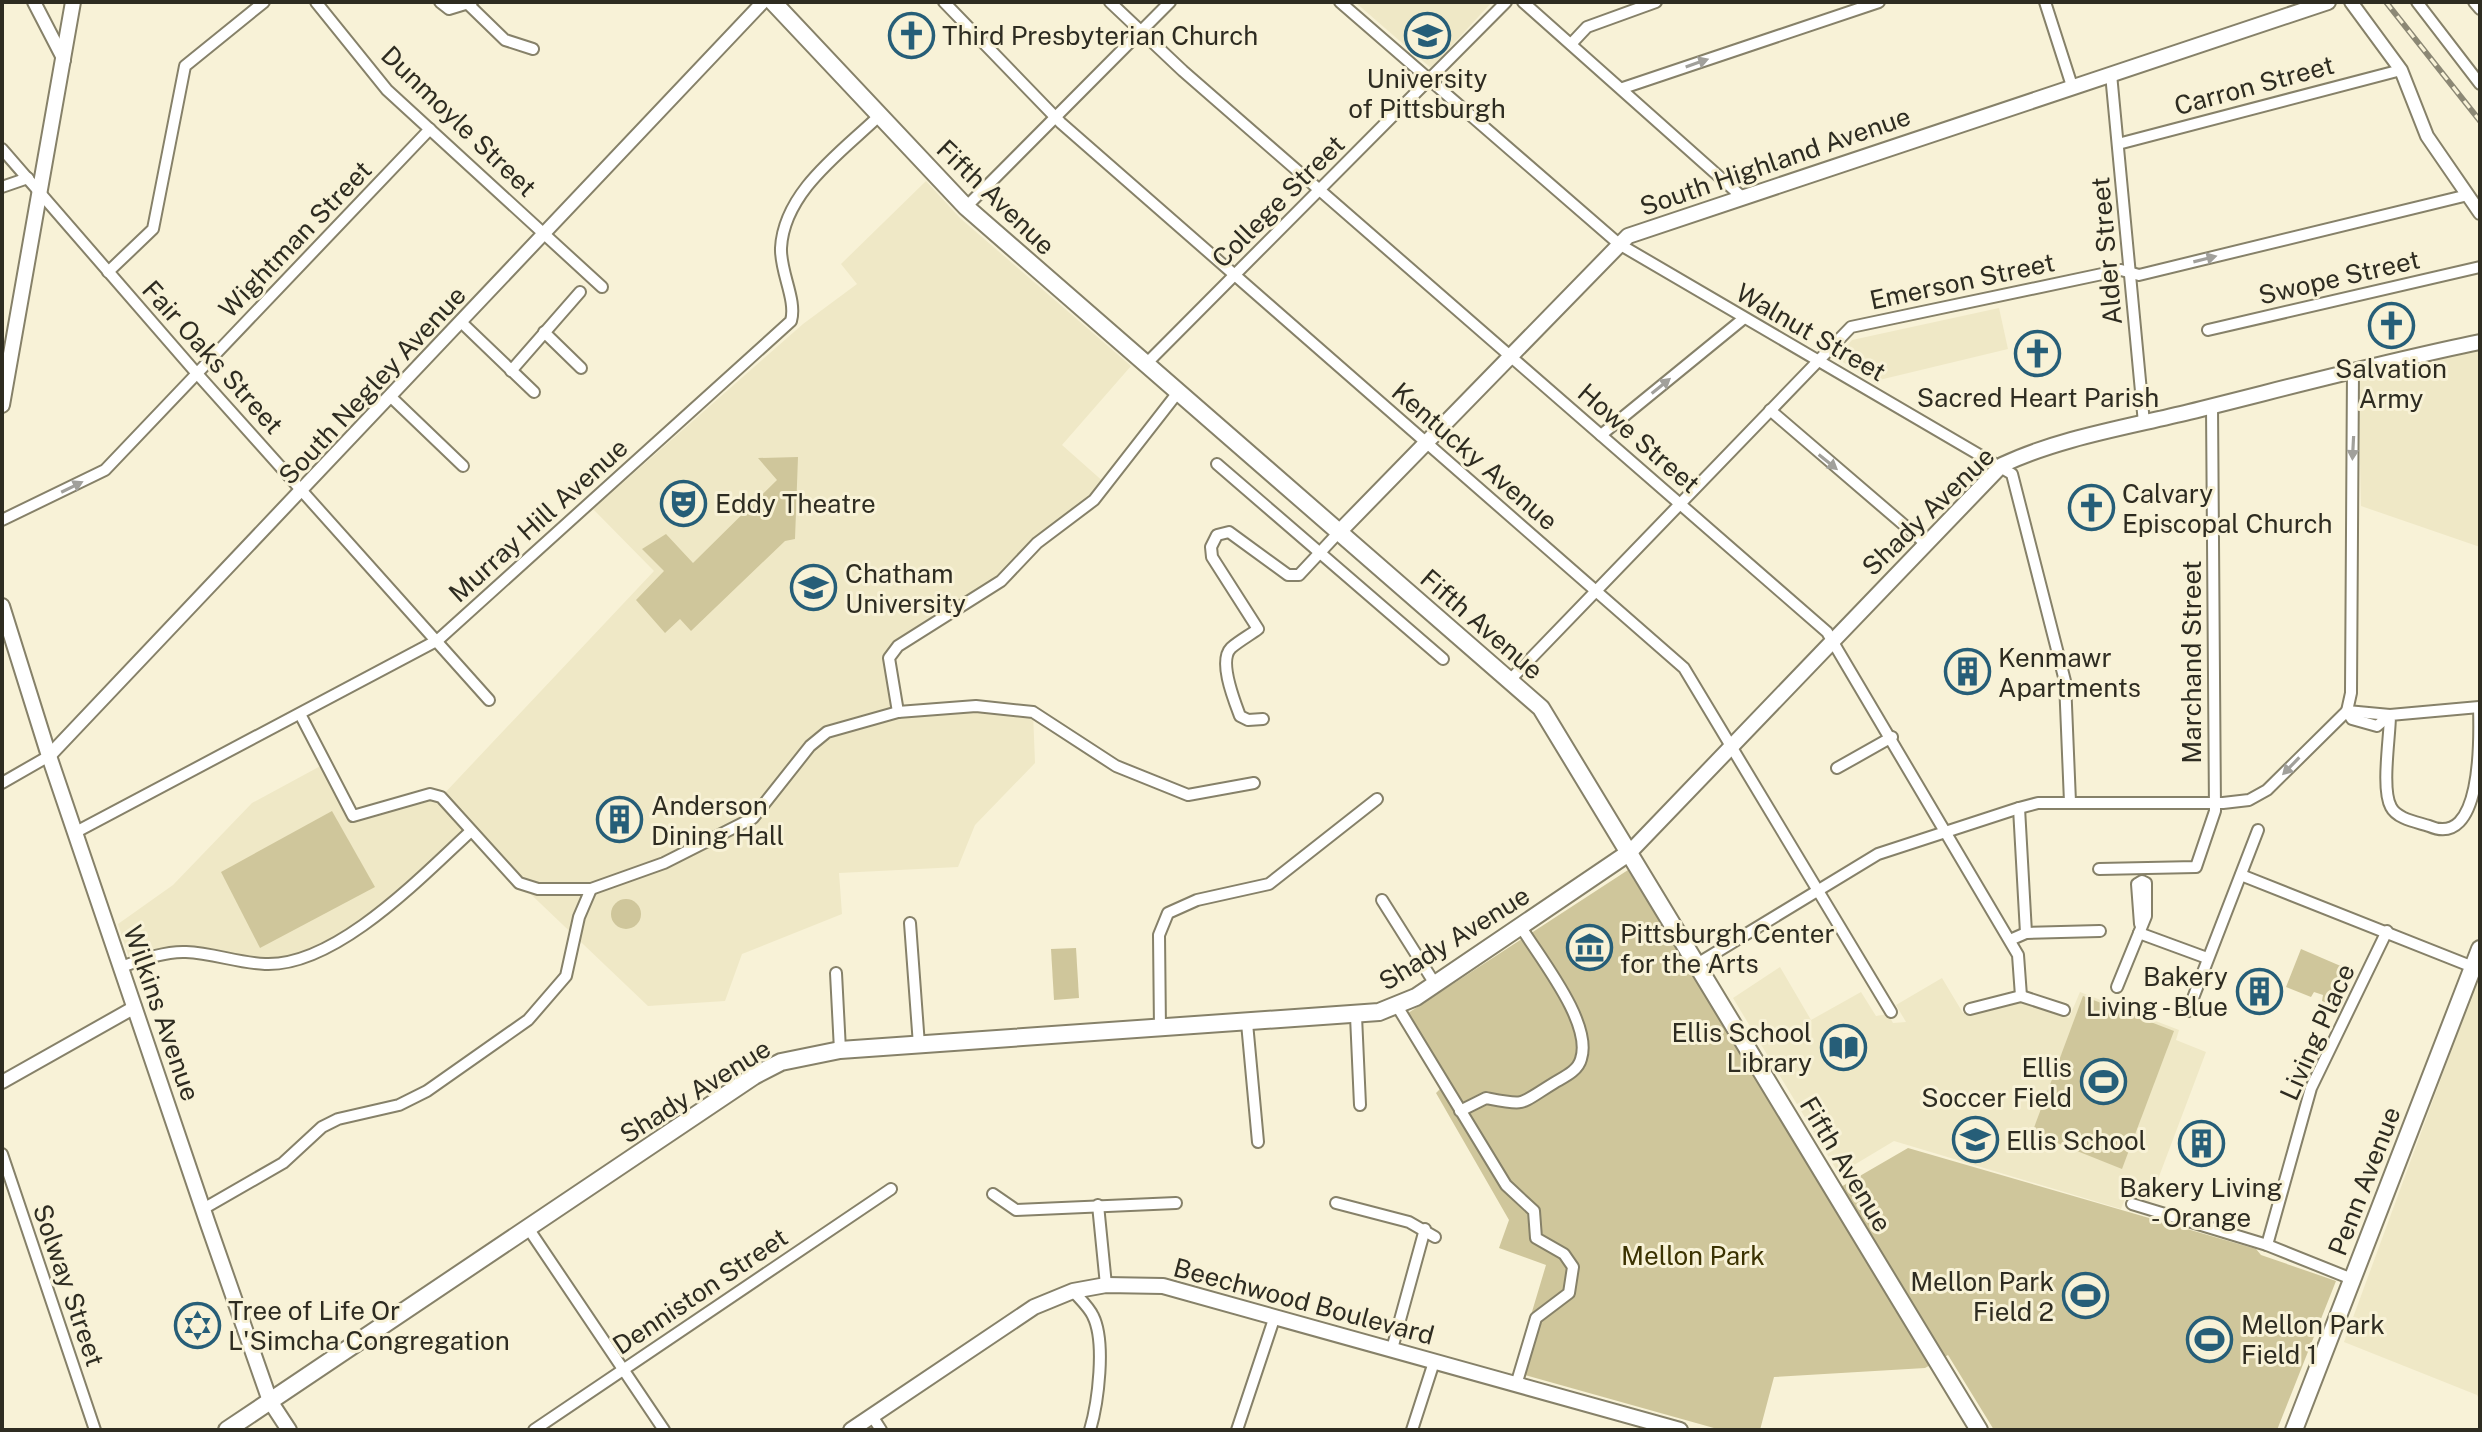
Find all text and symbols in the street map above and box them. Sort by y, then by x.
church icon: Third Presbyterian Church [887,11,935,59]
school or university icon: University of Pittsburgh [1403,11,1451,59]
place label: Third Presbyterian Church [942,20,1258,51]
street label: Dunmoyle Street [375,39,543,203]
street label: Carron Street [2171,49,2337,121]
one-way arrow [1685,57,1709,69]
place label: University of Pittsburgh [1348,63,1506,124]
street label: South Highland Avenue [1636,100,1914,222]
street label: College Street [1205,128,1351,274]
street label: Fifth Avenue [931,133,1061,261]
street label: Wightman Street [212,154,378,324]
street label: Alder Street [2084,176,2128,326]
street label: Swope Street [2255,243,2423,311]
street label: Emerson Street [1867,246,2057,316]
one-way arrow [2193,252,2218,265]
street label: Fair Oaks Street [136,274,290,440]
street label: Walnut Street [1730,277,1892,387]
street label: South Negley Avenue [272,279,472,491]
church icon: Salvation Army [2367,301,2415,349]
church icon: Sacred Heart Parish [2014,330,2062,378]
place label: Salvation Army [2335,353,2447,414]
street label: Kentucky Avenue [1386,376,1564,536]
street label: Howe Street [1572,377,1706,499]
one-way arrow [1651,378,1671,395]
place label: Sacred Heart Parish [1917,382,2159,413]
street label: Murray Hill Avenue [442,432,634,608]
one-way arrow [2346,436,2359,461]
street label: Shady Avenue [1855,440,2001,582]
one-way arrow [1818,454,1839,471]
place label: Calvary Episcopal Church [2122,478,2333,539]
theatre icon: Eddy Theatre [660,479,708,527]
one-way arrow [61,480,84,494]
church icon: Calvary Episcopal Church [2067,484,2115,532]
place label: Eddy Theatre [715,488,876,519]
place label: Chatham University [845,558,966,619]
street label: Marchand Street [2176,560,2207,764]
street label: Fifth Avenue [1414,562,1550,686]
school or university icon: Chatham University [790,564,838,612]
place label: Kenmawr Apartments [1998,642,2141,703]
building icon: Kenmawr Apartments [1943,648,1991,696]
one-way arrow [2282,756,2301,775]
place label: Anderson Dining Hall [651,790,784,851]
building icon: Anderson Dining Hall [596,796,644,844]
street label: Shady Avenue [1373,879,1535,997]
place label: Pittsburgh Center for the Arts [1620,918,1835,979]
street label: Wilkins Avenue [117,921,207,1105]
museum icon: Pittsburgh Center for the Arts [1565,924,1613,972]
street label: Living Place [2273,959,2361,1105]
place label: Bakery Living - Blue [2086,961,2228,1022]
building icon: Bakery Living - Blue [2235,967,2283,1015]
place label: Ellis School Library [1672,1017,1812,1078]
library icon: Ellis School Library [1819,1023,1867,1071]
street label: Shady Avenue [614,1032,776,1150]
place label: Ellis Soccer Field [1921,1052,2072,1113]
sports icon: Ellis Soccer Field [2079,1058,2127,1106]
street label: Fifth Avenue [1794,1091,1898,1237]
street label: Penn Avenue [2321,1102,2407,1260]
school or university icon: Ellis School [1951,1116,1999,1164]
building icon: Bakery Living - Orange [2177,1120,2225,1168]
place label: Ellis School [2006,1125,2147,1156]
place label: Bakery Living - Orange [2119,1172,2283,1233]
street label: Solway Street [27,1200,111,1370]
street label: Denniston Street [607,1221,793,1361]
park label: Mellon Park [1621,1240,1765,1271]
street label: Beechwood Boulevard [1170,1251,1438,1351]
place label: Mellon Park Field 2 [1910,1266,2054,1327]
sports icon: Mellon Park Field 2 [2061,1272,2109,1320]
place label: Tree of Life Or L'Simcha Congregation [228,1295,510,1356]
synagogue icon: Tree of Life Or L'Simcha Congregation [173,1301,221,1349]
place label: Mellon Park Field 1 [2241,1309,2385,1370]
sports icon: Mellon Park Field 1 [2186,1315,2234,1363]

